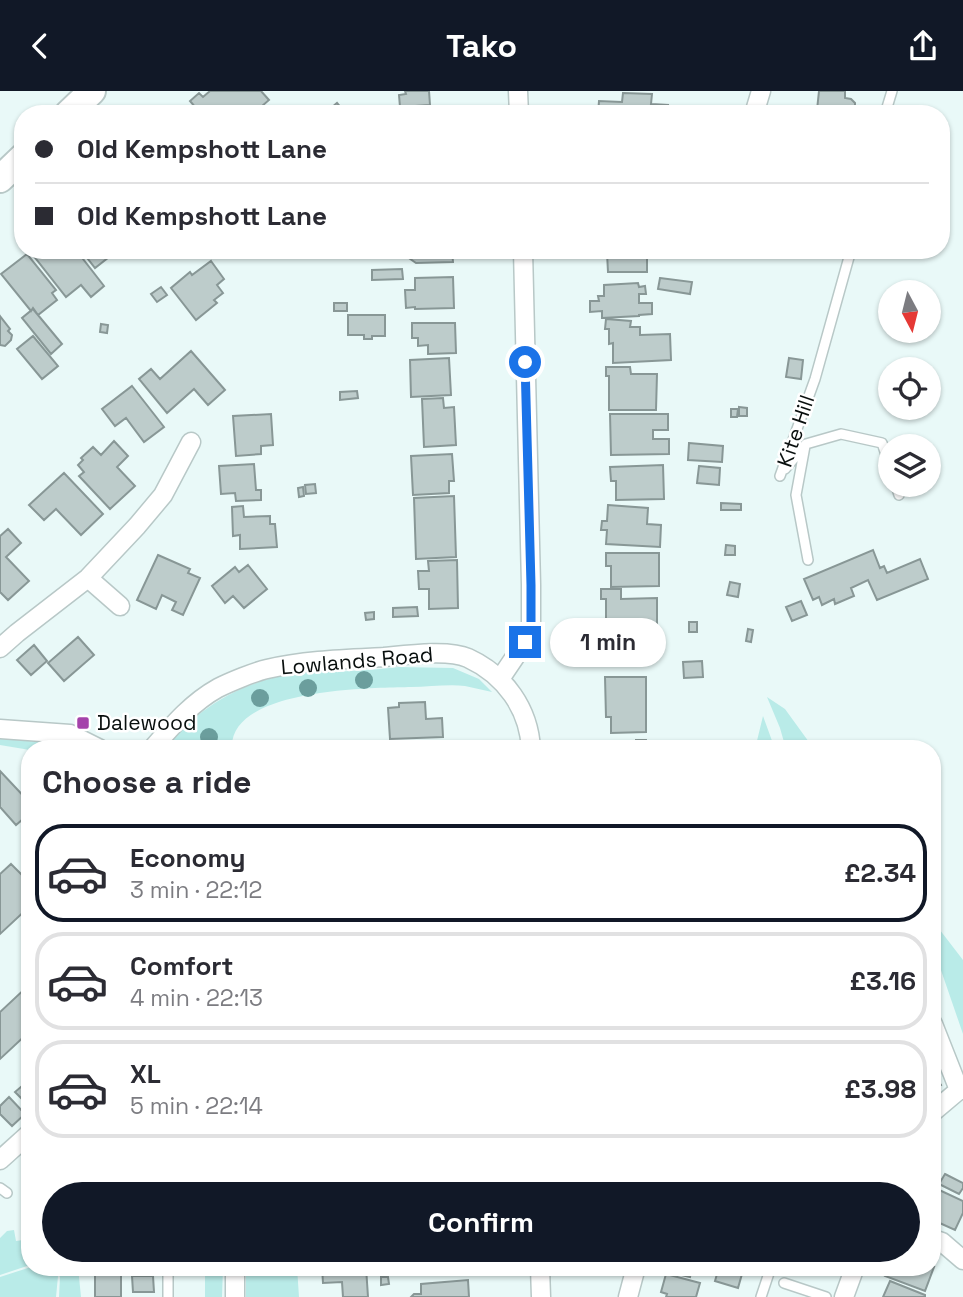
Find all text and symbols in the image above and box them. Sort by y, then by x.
text: Tako [446,26,517,66]
icon: back [21,27,59,65]
icon: share [904,27,942,65]
text: Old Kempshott Lane [77,132,327,166]
text: Old Kempshott Lane [77,199,327,233]
north arrow [878,280,942,343]
map controls [878,280,941,497]
route start [509,346,541,378]
button: locate [878,357,941,420]
street label: Kite Hill [771,391,820,470]
button: layers [878,434,941,497]
callout: 1 min [550,617,665,667]
route end [509,626,541,658]
text: 1 min [580,627,636,657]
street label: Lowlands Road [280,640,434,681]
place label: Dalewood [97,709,196,736]
marker: Dalewood [75,715,91,731]
text: Choose a ride [42,762,252,802]
text: Economy [130,841,246,875]
icon: car [46,842,109,905]
text: £2.34 [844,856,916,890]
text: 3 min · 22:12 [130,875,262,905]
text: Comfort [130,949,233,983]
icon: car [46,950,109,1013]
text: £3.16 [849,964,916,998]
text: 4 min · 22:13 [130,983,263,1013]
text: XL [130,1057,161,1091]
icon: car [46,1058,109,1121]
text: £3.98 [844,1072,916,1106]
text: 5 min · 22:14 [130,1091,263,1121]
button: Confirm [42,1182,920,1262]

